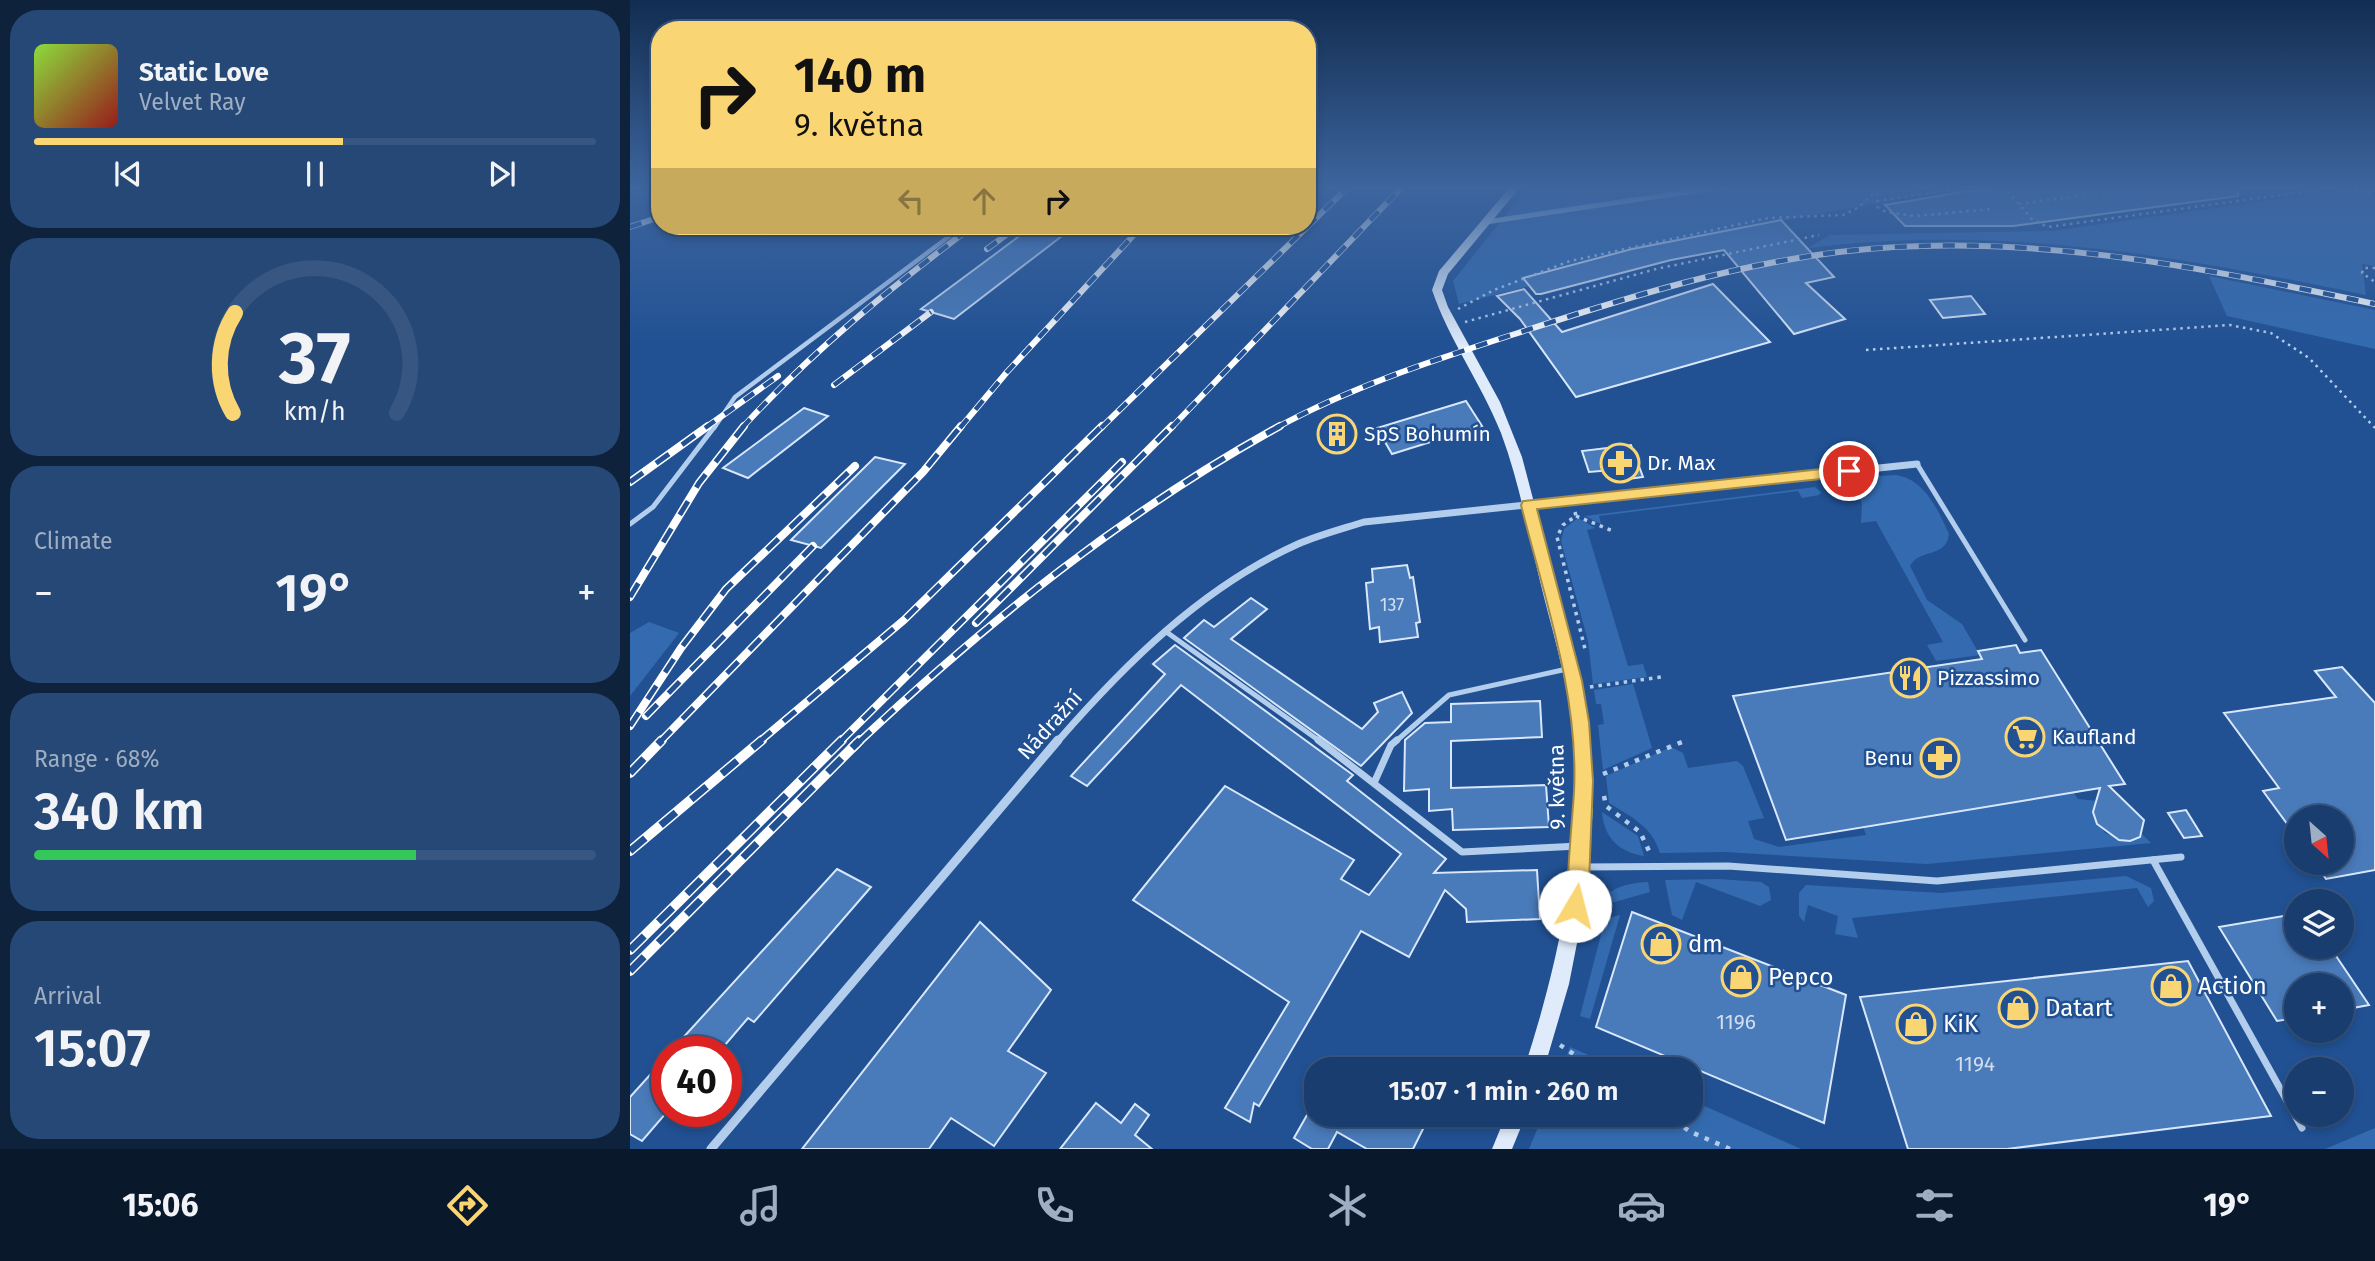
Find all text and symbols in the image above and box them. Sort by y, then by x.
text: 140 m [794,46,926,105]
icon: right [679,49,770,140]
text: Static Love [139,57,269,88]
text: Velvet Ray [139,88,246,116]
text: 9. května [794,106,924,144]
icon: previous [109,155,147,193]
icon: pause [296,155,334,193]
icon: next [483,155,521,193]
icon: left [892,182,930,220]
icon: ahead [965,182,1003,220]
icon: right [1038,182,1076,220]
text: 37 [278,315,351,402]
text: km/h [284,396,346,426]
building icon: SpS Bohumín [1316,413,1358,455]
place label: SpS Bohumín [1364,421,1491,447]
pin [1819,441,1879,501]
pharmacy icon: Dr. Max [1599,442,1641,484]
place label: Dr. Max [1647,450,1716,476]
icon: arrive [1830,452,1868,490]
text: Climate [34,527,113,555]
text: 19° [275,562,355,625]
text: − [34,570,53,616]
text: + [577,570,596,616]
house number: 137 [1380,594,1404,616]
restaurant icon: Pizzassimo [1889,657,1931,699]
place label: Pizzassimo [1937,665,2040,691]
street label: Nádražní [1012,685,1088,765]
supermarket icon: Kaufland [2004,716,2046,758]
place label: Kaufland [2052,724,2136,750]
pharmacy icon: Benu [1919,737,1961,779]
street label: 9. května [1543,744,1571,830]
text: Range · 68% [34,745,159,773]
place label: Benu [1864,745,1913,771]
text: 340 km [34,780,205,843]
north arrow [2284,805,2354,875]
map controls [2284,805,2354,1127]
position arrow [1538,869,1612,943]
button: layers [2284,889,2354,959]
shop icon: dm [1640,923,1682,965]
place label: dm [1688,930,1723,958]
shop icon: Pepco [1720,956,1762,998]
place label: Pepco [1768,963,1834,991]
shop icon: Action [2150,965,2192,1007]
place label: Action [2198,972,2267,1000]
button: + [2284,973,2354,1043]
text: Arrival [34,982,101,1010]
shop icon: Datart [1997,987,2039,1029]
place label: Datart [2045,994,2113,1022]
shop icon: KiK [1895,1003,1937,1045]
house number: 1196 [1716,1009,1756,1035]
place label: KiK [1943,1010,1979,1038]
text: 15:07 [34,1017,151,1080]
speed limit sign: 40 [651,1036,742,1127]
house number: 1194 [1955,1051,1995,1077]
button: − [2284,1057,2354,1127]
text: 15:07 · 1 min · 260 m [1388,1076,1619,1107]
icon: directions [443,1181,492,1230]
icon: music [736,1181,785,1230]
icon: phone [1030,1181,1079,1230]
icon: climate [1323,1181,1372,1230]
icon: car [1617,1181,1666,1230]
icon: filters [1910,1181,1959,1230]
text: 15:06 [122,1186,199,1224]
text: 19° [2203,1186,2253,1224]

